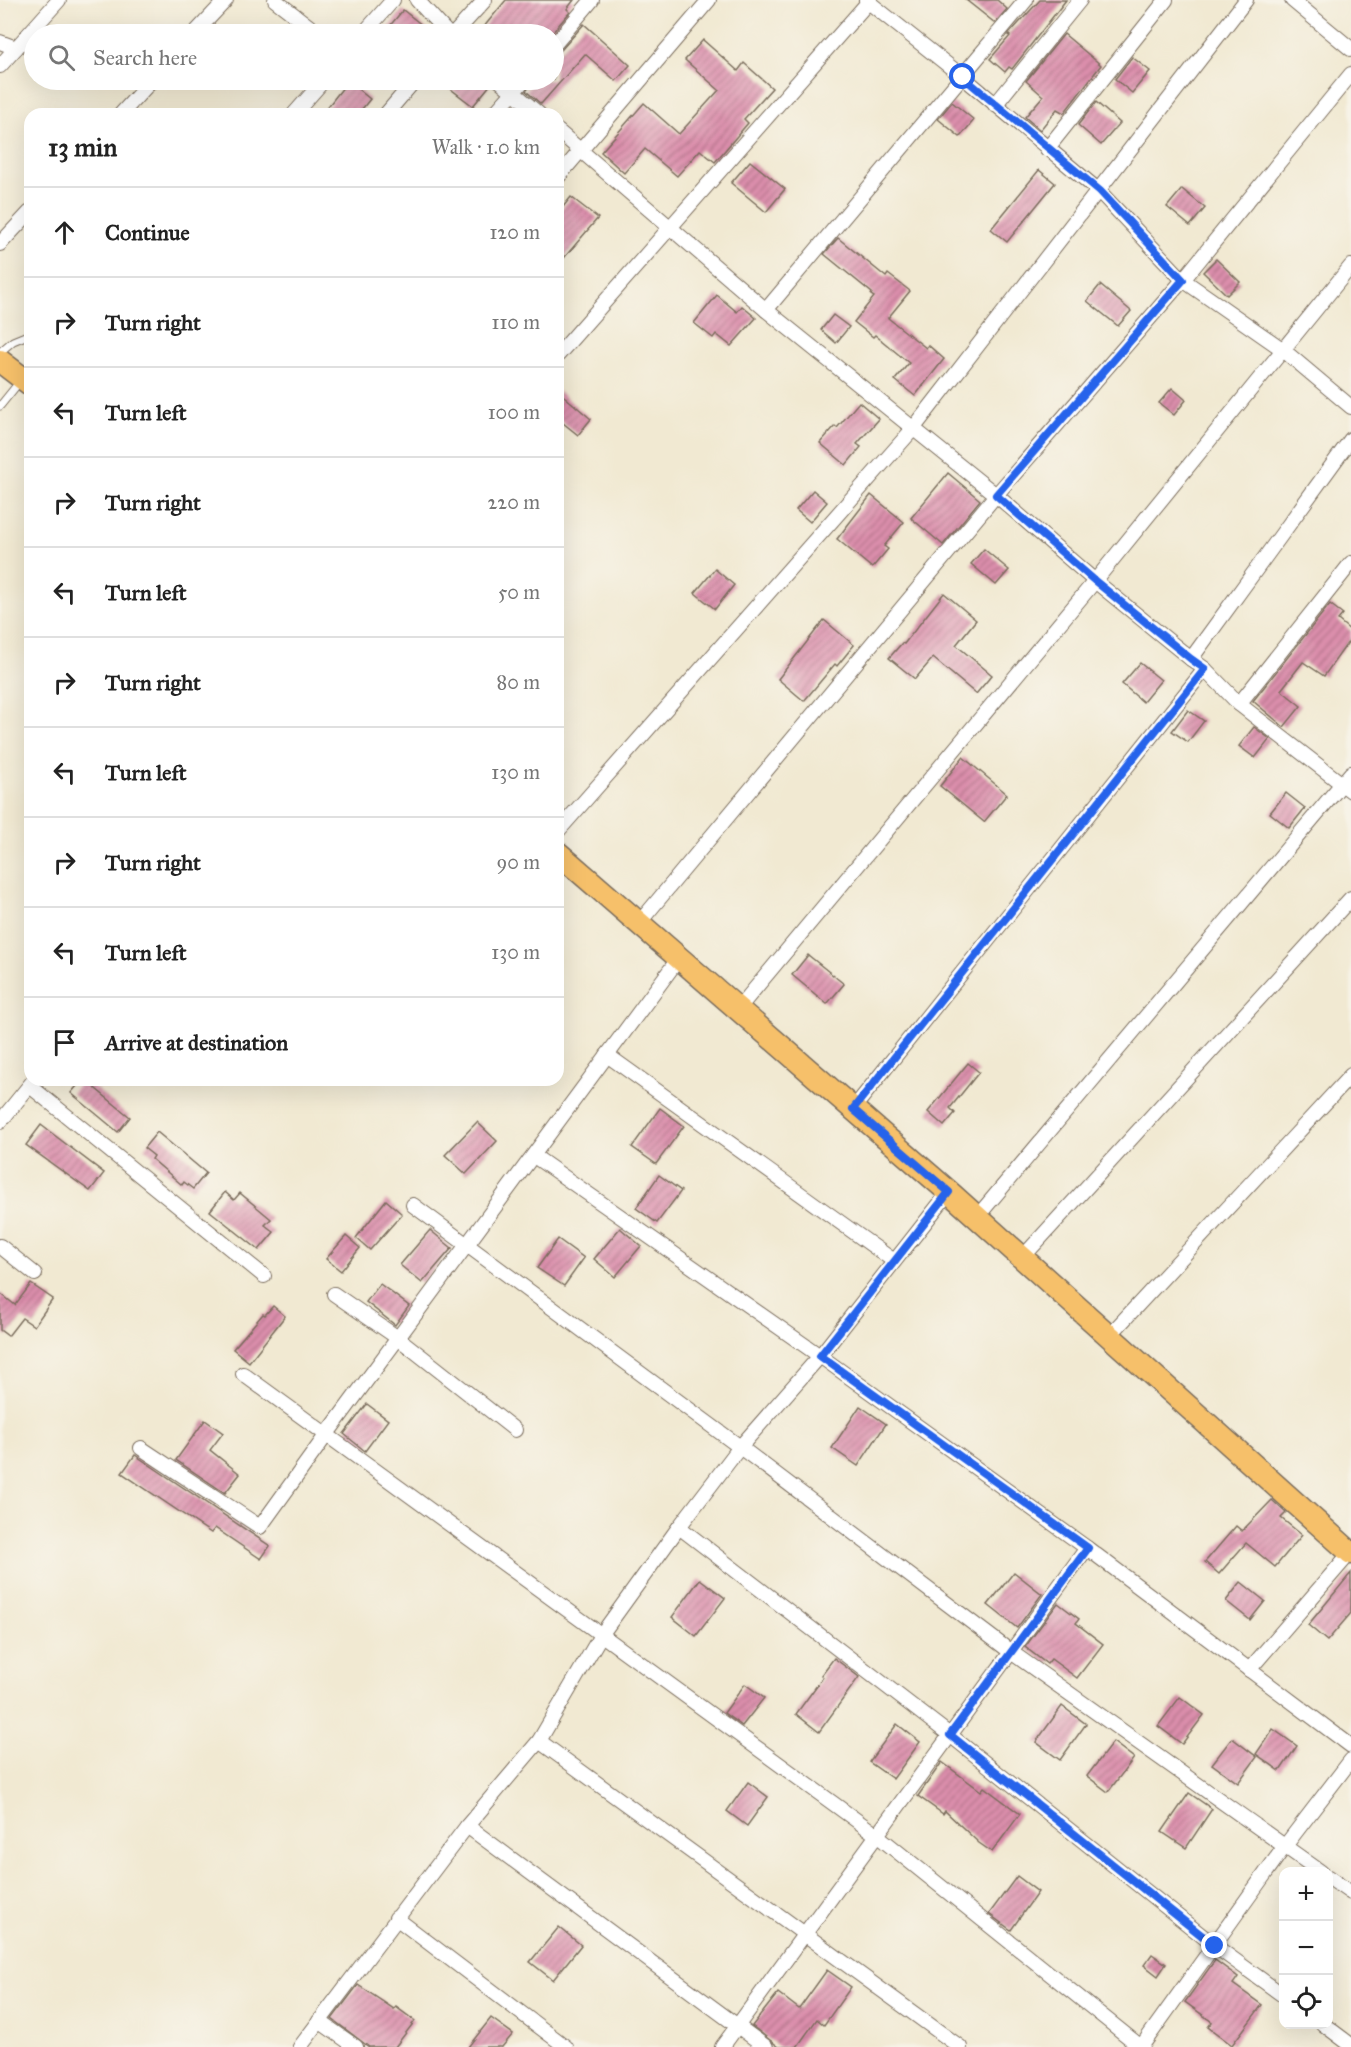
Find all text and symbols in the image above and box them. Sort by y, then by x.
search box [24,24,564,90]
icon: search [45,41,78,74]
text: Search here [93,44,197,71]
route start [949,63,975,89]
text: 13 min [48,131,117,163]
text: Walk · 1.0 km [432,135,540,159]
icon: ahead [48,216,81,249]
text: Continue [105,219,190,246]
text: 120 m [489,220,540,244]
icon: right [48,306,81,339]
text: Turn right [105,309,201,336]
text: 110 m [492,310,540,334]
icon: left [48,396,81,429]
text: Turn left [105,399,187,426]
text: 100 m [488,400,540,424]
icon: right [48,486,81,519]
text: Turn right [105,489,201,516]
text: 220 m [488,490,540,514]
icon: left [48,576,81,609]
text: Turn left [105,579,187,606]
text: 50 m [498,580,540,604]
icon: right [48,666,81,699]
text: Turn right [105,669,201,696]
text: 80 m [497,670,540,694]
icon: left [48,756,81,789]
text: Turn left [105,759,187,786]
text: 130 m [491,760,540,784]
icon: right [48,846,81,879]
text: Turn right [105,849,201,876]
text: 90 m [497,850,540,874]
icon: left [48,936,81,969]
text: Turn left [105,939,187,966]
text: 130 m [491,940,540,964]
icon: arrive [48,1026,81,1059]
text: Arrive at destination [105,1029,288,1056]
map controls [1279,1867,1333,2029]
button: + [1279,1867,1333,1921]
button: − [1279,1921,1333,1975]
route end [1201,1932,1227,1958]
button: locate [1279,1975,1333,2029]

